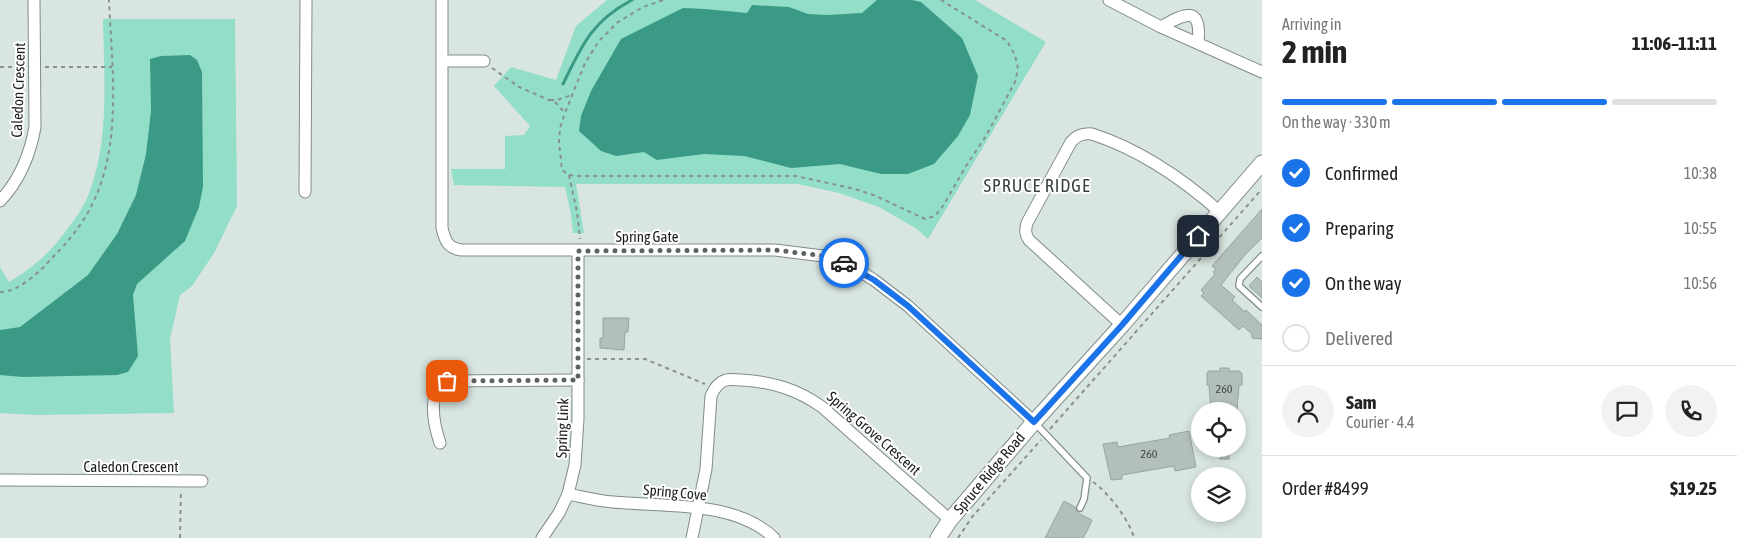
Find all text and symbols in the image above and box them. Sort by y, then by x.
text: Arriving in [1282,15,1342,33]
text: 11:06–11:11 [1632,32,1717,54]
text: 2 min [1282,33,1347,70]
street label: Caledon Crescent [8,42,28,138]
text: On the way · 330 m [1282,113,1391,131]
icon: check [1282,159,1310,187]
text: Confirmed [1325,162,1398,184]
text: 10:38 [1684,164,1717,182]
district label: SPRUCE RIDGE [983,175,1091,196]
icon: check [1282,214,1310,242]
pin [1177,215,1219,257]
text: Preparing [1325,217,1394,239]
text: 10:55 [1684,219,1717,237]
icon: home [1184,222,1212,250]
street label: Spring Gate [616,228,679,245]
courier [819,238,869,288]
icon: car [830,249,858,277]
icon: check [1282,269,1310,297]
text: On the way [1325,272,1402,294]
text: 10:56 [1684,274,1717,292]
text: Delivered [1325,327,1393,349]
pin [426,360,468,402]
icon: bag [433,367,461,395]
house number: 260 [1216,382,1233,396]
button: person [1282,385,1334,437]
button: chat [1601,385,1653,437]
button: phone [1665,385,1717,437]
street label: Spring Grove Crescent [824,388,924,478]
text: Sam [1346,391,1377,413]
street label: Spring Link [552,397,572,458]
map controls [1191,402,1246,522]
button: locate [1191,402,1246,457]
text: Courier · 4.4 [1346,413,1415,431]
street label: Spruce Ridge Road [950,429,1028,517]
house number: 260 [1141,447,1158,461]
street label: Caledon Crescent [83,458,179,475]
button: layers [1191,467,1246,522]
text: Order #8499 [1282,477,1369,499]
text: $19.25 [1670,477,1717,499]
street label: Spring Cove [643,481,708,503]

